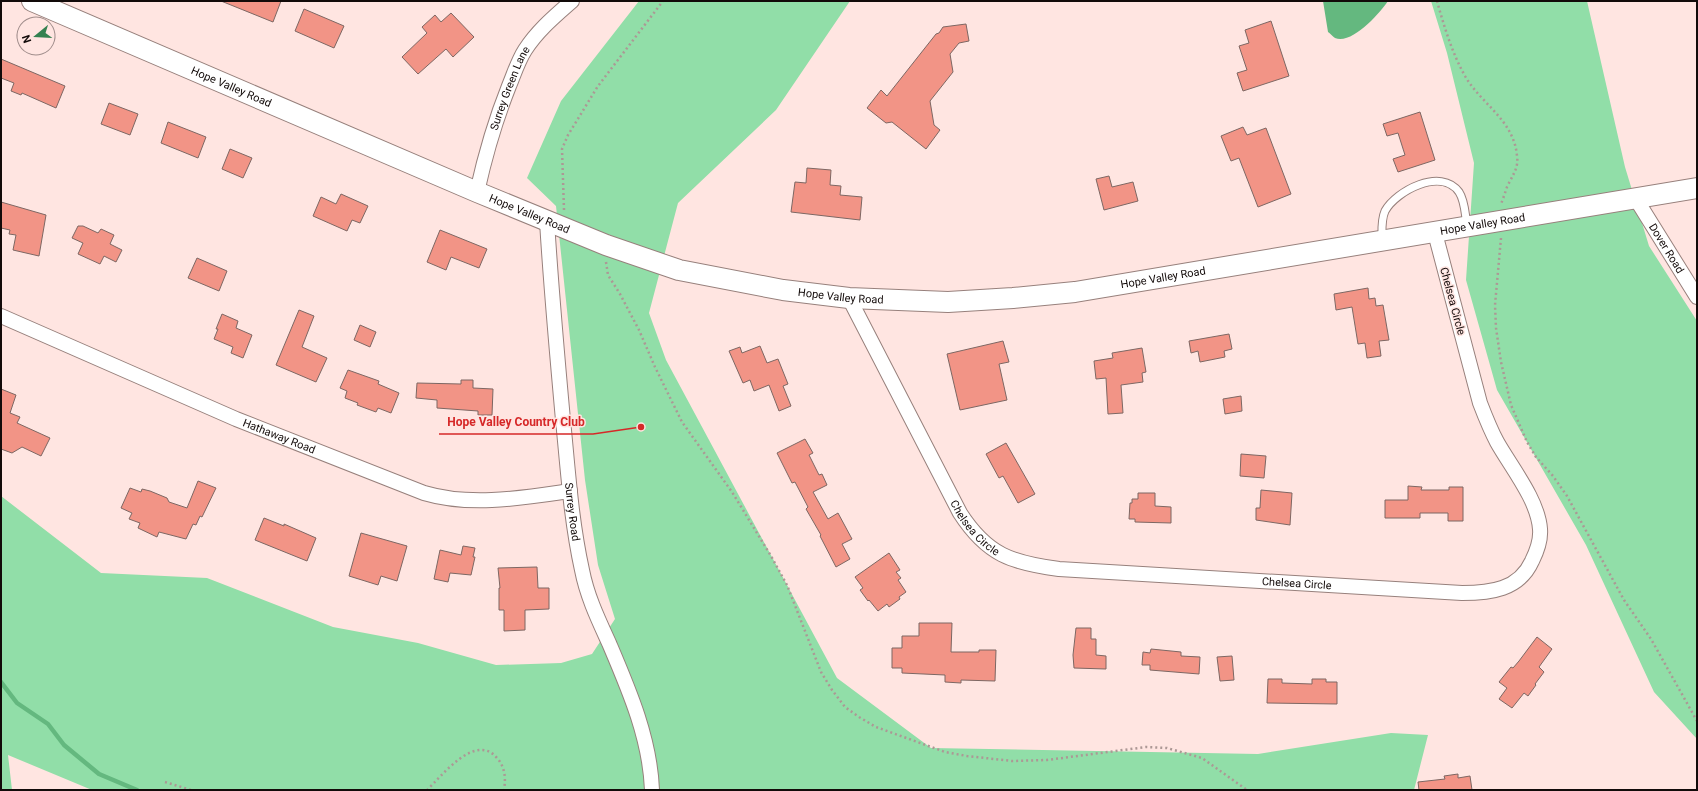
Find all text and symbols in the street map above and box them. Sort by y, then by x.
north arrow [16,16,56,56]
text: N [20,33,34,45]
street label: Surrey Green Lane [488,44,533,132]
street label: Hope Valley Road [189,64,273,110]
street label: Hope Valley Road [487,192,572,236]
street label: Hope Valley Road [1439,211,1526,238]
street label: Dover Road [1646,221,1687,276]
street label: Hope Valley Road [1120,264,1207,291]
street label: Chelsea Circle [1437,266,1468,337]
street label: Hope Valley Road [797,286,884,306]
callout: Hope Valley Country Club [439,410,593,434]
text: Hope Valley Country Club [447,415,585,429]
street label: Hathaway Road [241,416,317,457]
street label: Surrey Road [562,482,582,542]
street label: Chelsea Circle [947,498,1002,559]
street label: Chelsea Circle [1262,575,1332,592]

